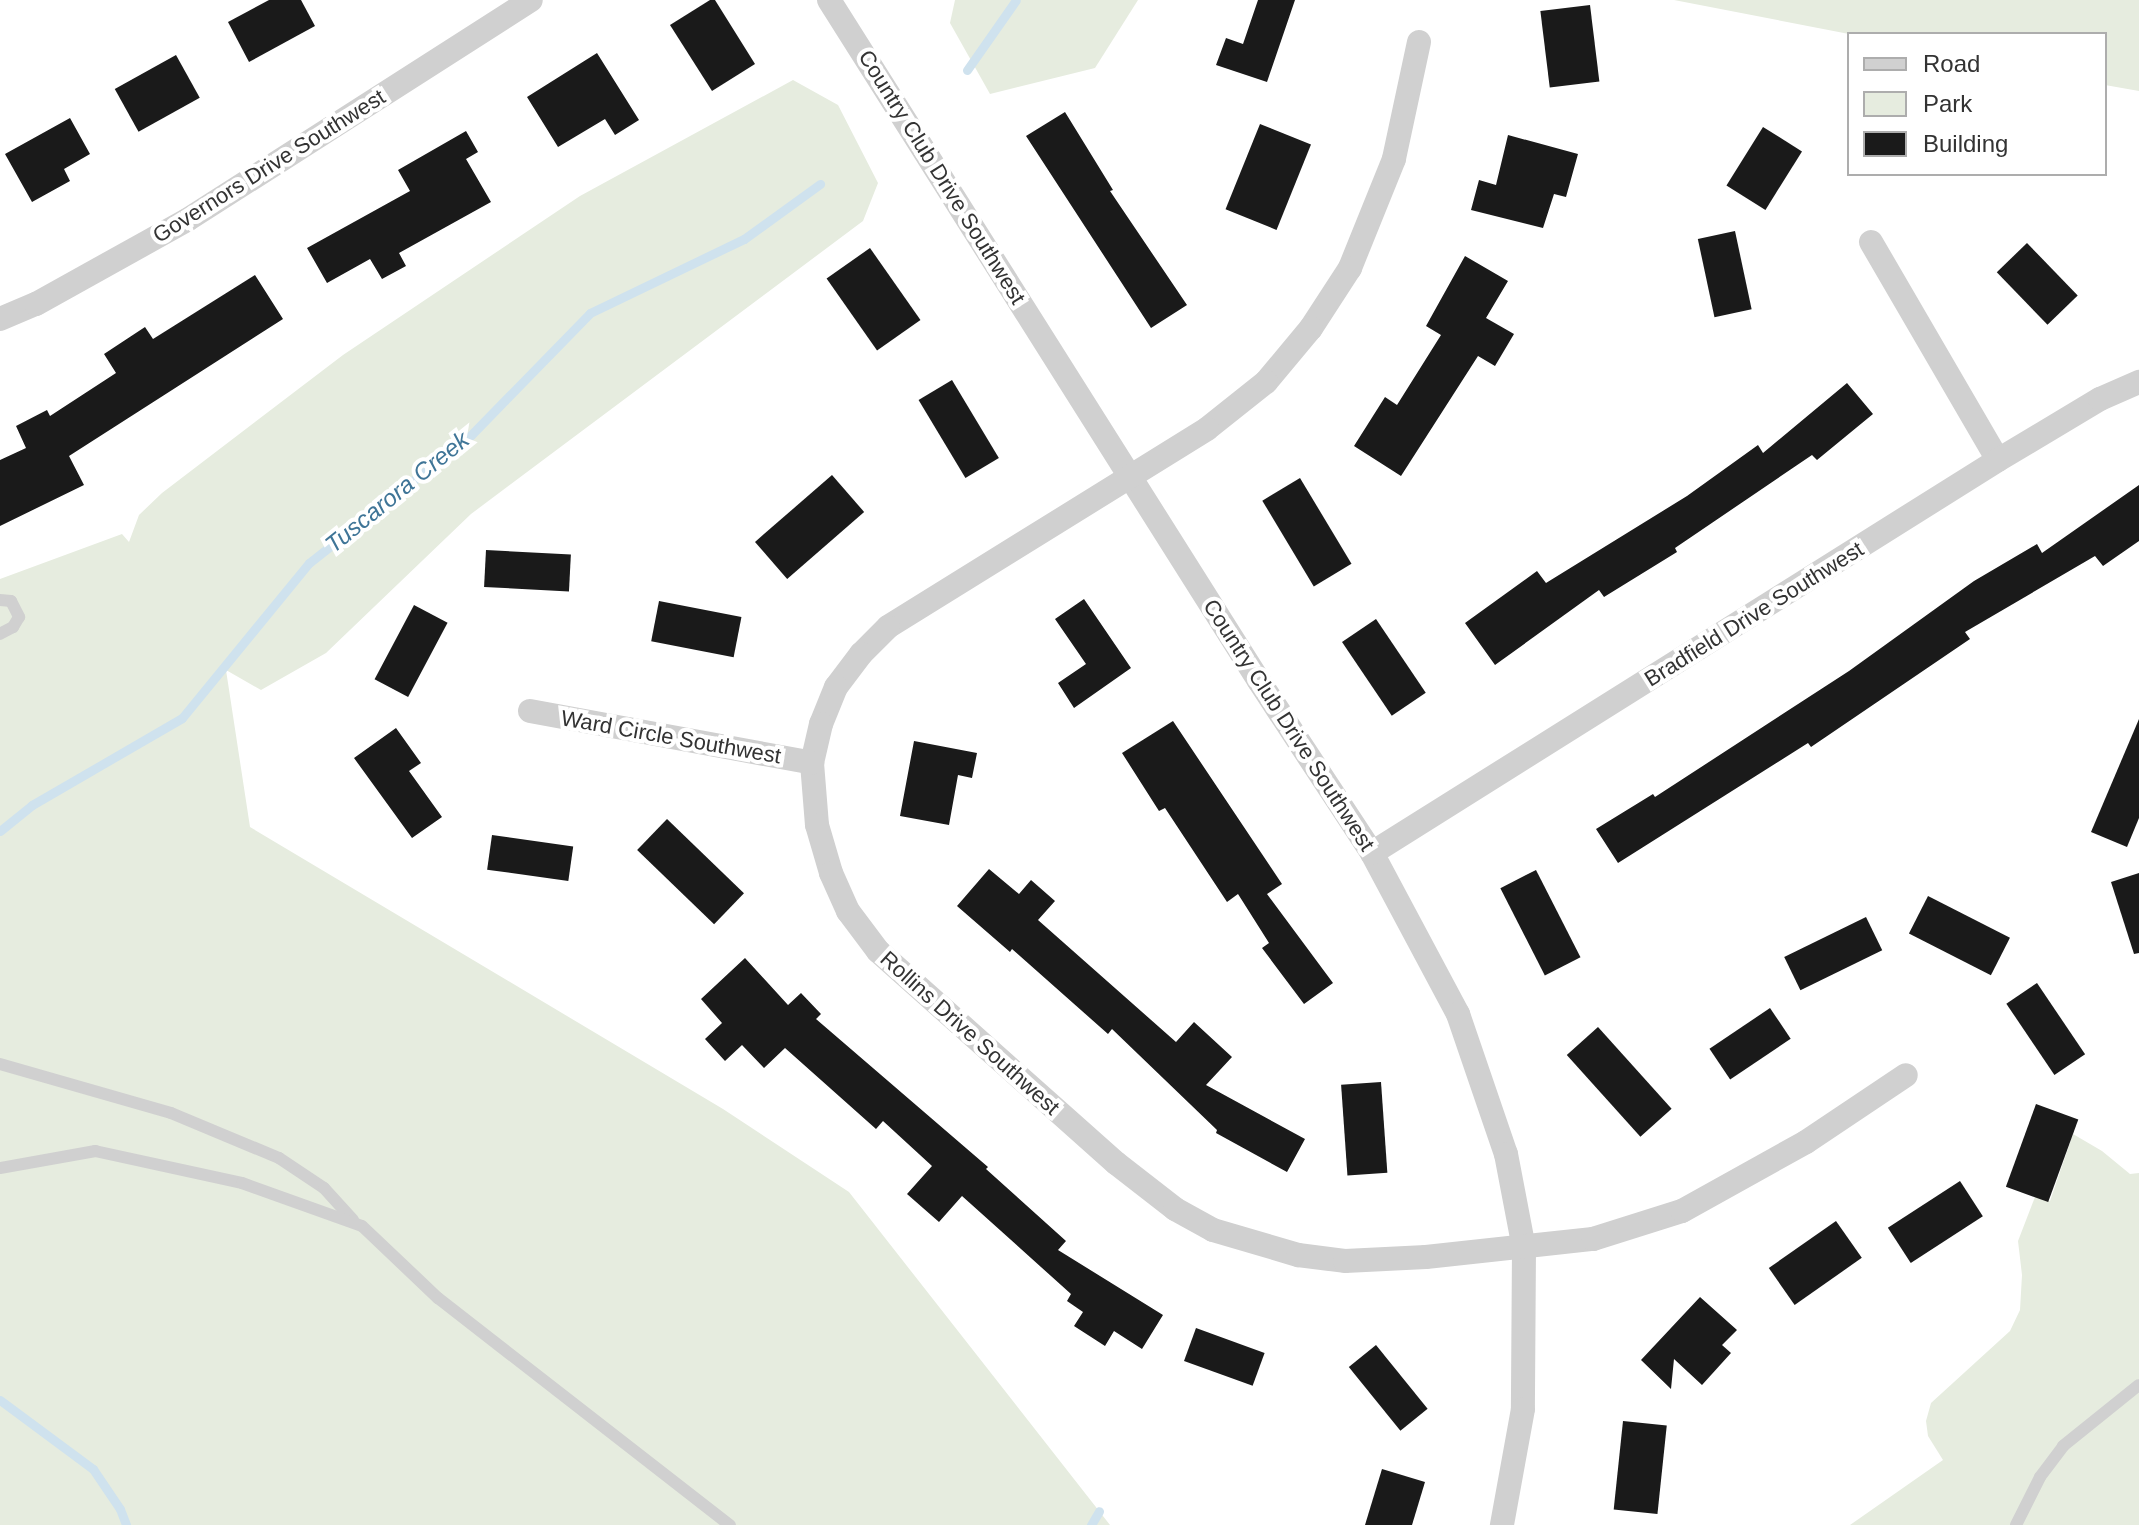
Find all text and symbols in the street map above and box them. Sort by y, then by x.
legend [1847,32,2107,176]
street label: Country Club Drive Southwest [853,45,1031,309]
text: Road [1923,50,1980,77]
street label: Governors Drive Southwest [148,84,390,248]
text: Park [1923,90,1972,117]
text: Building [1923,130,2008,157]
water label: Tuscarora Creek [319,425,475,559]
street label: Bradfield Drive Southwest [1640,536,1868,692]
street label: Country Club Drive Southwest [1198,594,1380,856]
street label: Ward Circle Southwest [559,705,783,769]
street label: Rollins Drive Southwest [875,945,1065,1121]

